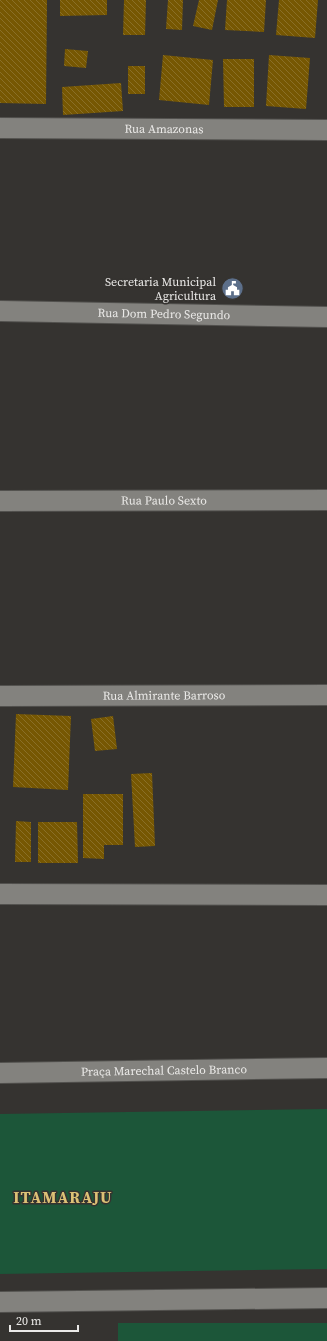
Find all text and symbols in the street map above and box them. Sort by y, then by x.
street label: Rua Amazonas [124,121,204,137]
place label: Secretaria Municipal Agricultura [105,274,217,304]
public building icon: Secretaria Municipal Agricultura [219,276,245,302]
street label: Rua Dom Pedro Segundo [98,305,231,323]
street label: Rua Paulo Sexto [121,492,207,509]
street label: Rua Almirante Barroso [103,687,226,704]
street label: Praça Marechal Castelo Branco [81,1061,248,1080]
district label: ITAMARAJU [13,1186,113,1208]
scale bar [10,1307,78,1333]
text: 20 m [16,1313,42,1329]

